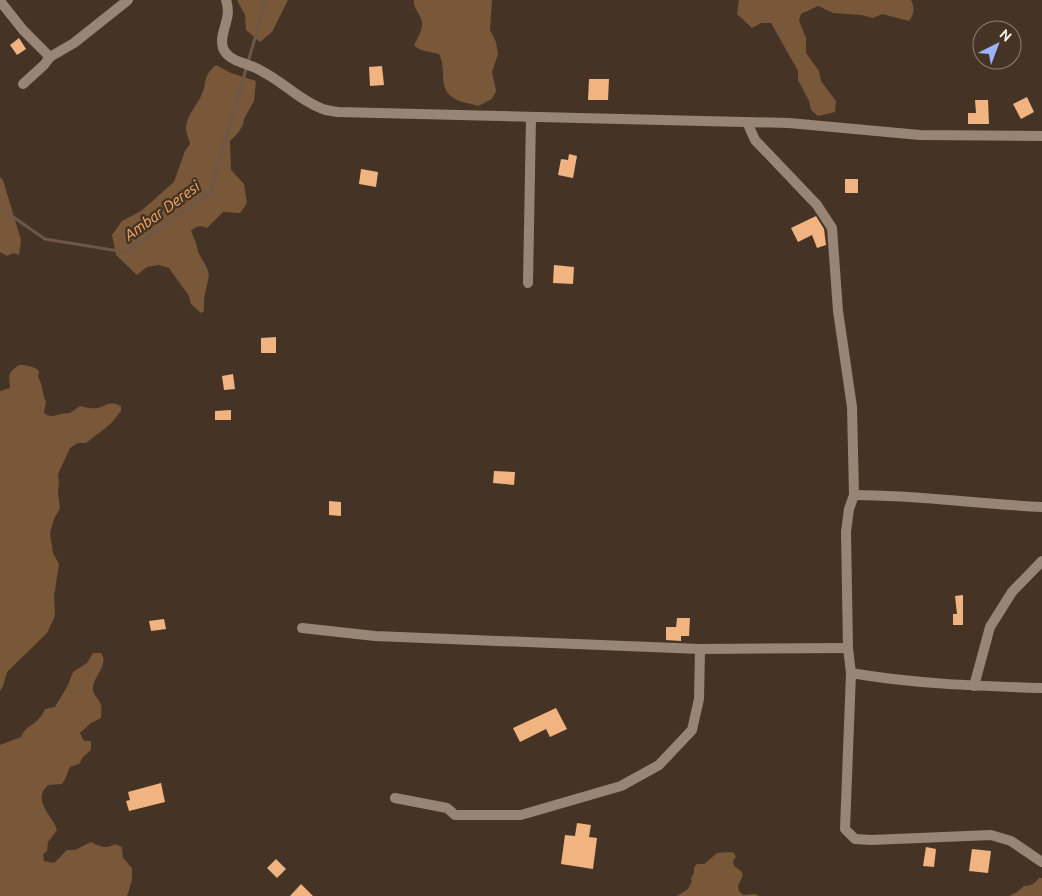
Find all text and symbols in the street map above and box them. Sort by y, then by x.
north arrow [972,20,1022,70]
text: N [996,26,1015,45]
water label: Ambar Deresi [120,177,204,244]

